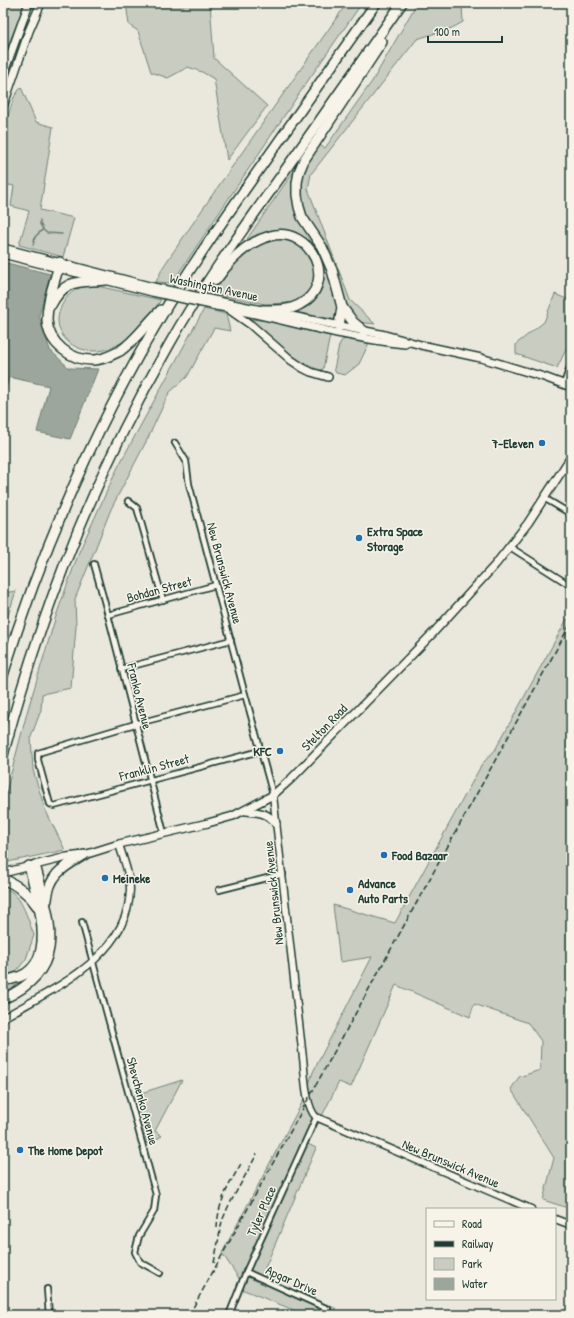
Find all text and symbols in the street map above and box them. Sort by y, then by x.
scale bar [428,18,502,44]
text: 100 m [434,23,460,40]
street label: Washington Avenue [168,269,260,305]
place label: 7-Eleven [491,434,534,452]
marker: 7-Eleven [537,438,547,448]
street label: New Brunswick Avenue [203,520,247,626]
place label: Extra Space Storage [367,522,424,556]
marker: Extra Space Storage [354,533,364,543]
street label: Bohdan Street [125,572,194,606]
street label: Franko Avenue [123,660,157,731]
street label: Stelton Road [297,700,351,754]
place label: KFC [253,742,272,760]
marker: KFC [275,746,285,756]
street label: Franklin Street [116,749,191,785]
street label: New Brunswick Avenue [259,840,287,946]
place label: Food Bazaar [391,846,449,864]
marker: Food Bazaar [379,850,389,860]
place label: Meineke [113,869,151,887]
marker: Meineke [100,873,110,883]
place label: Advance Auto Parts [358,874,408,907]
marker: Advance Auto Parts [345,885,355,895]
street label: Shevchenko Avenue [123,1055,163,1147]
street label: New Brunswick Avenue [400,1134,502,1192]
place label: The Home Depot [27,1141,103,1160]
marker: The Home Depot [15,1145,25,1155]
street label: Tyler Place [242,1183,280,1239]
legend [426,1208,556,1300]
text: Road [462,1215,482,1232]
text: Railway [462,1235,493,1252]
text: Park [462,1255,482,1272]
street label: Apgar Drive [263,1261,321,1299]
text: Water [462,1275,488,1292]

